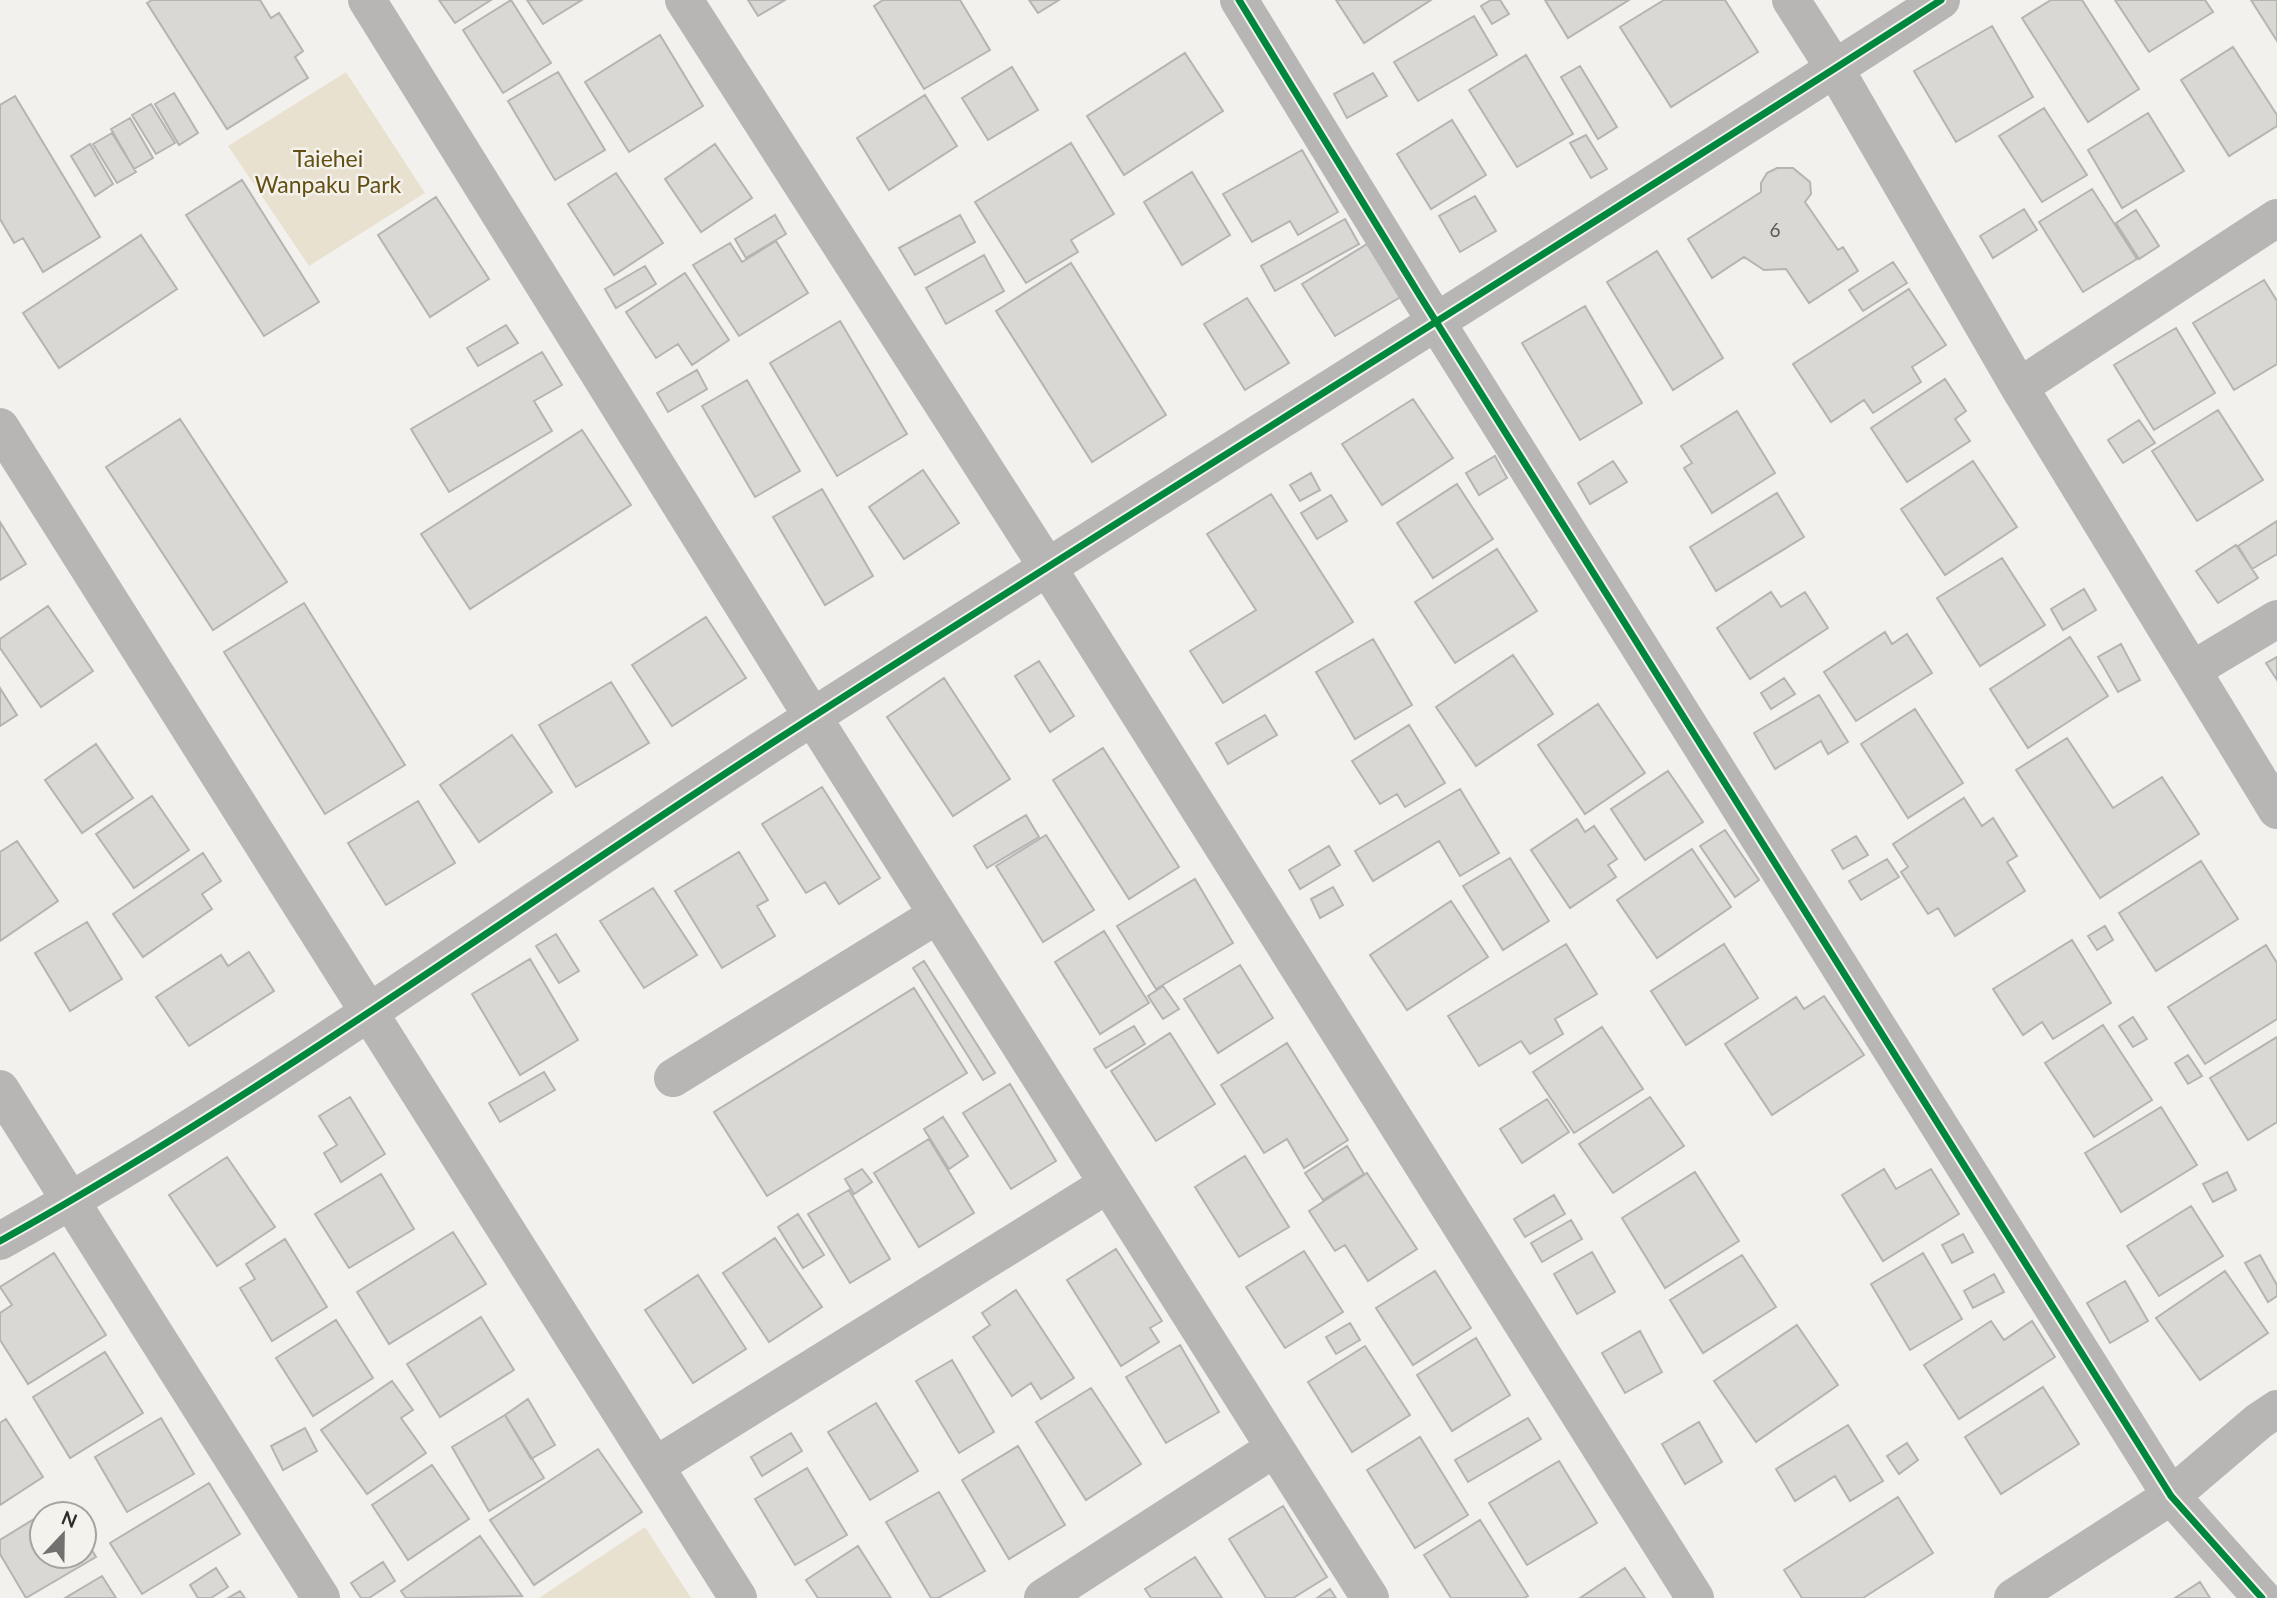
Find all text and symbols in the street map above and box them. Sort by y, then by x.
park label: Taiehei Wanpaku Park [255,144,402,198]
house number: 6 [1769,218,1781,241]
north arrow [28,1500,98,1570]
text: N [58,1505,81,1532]

